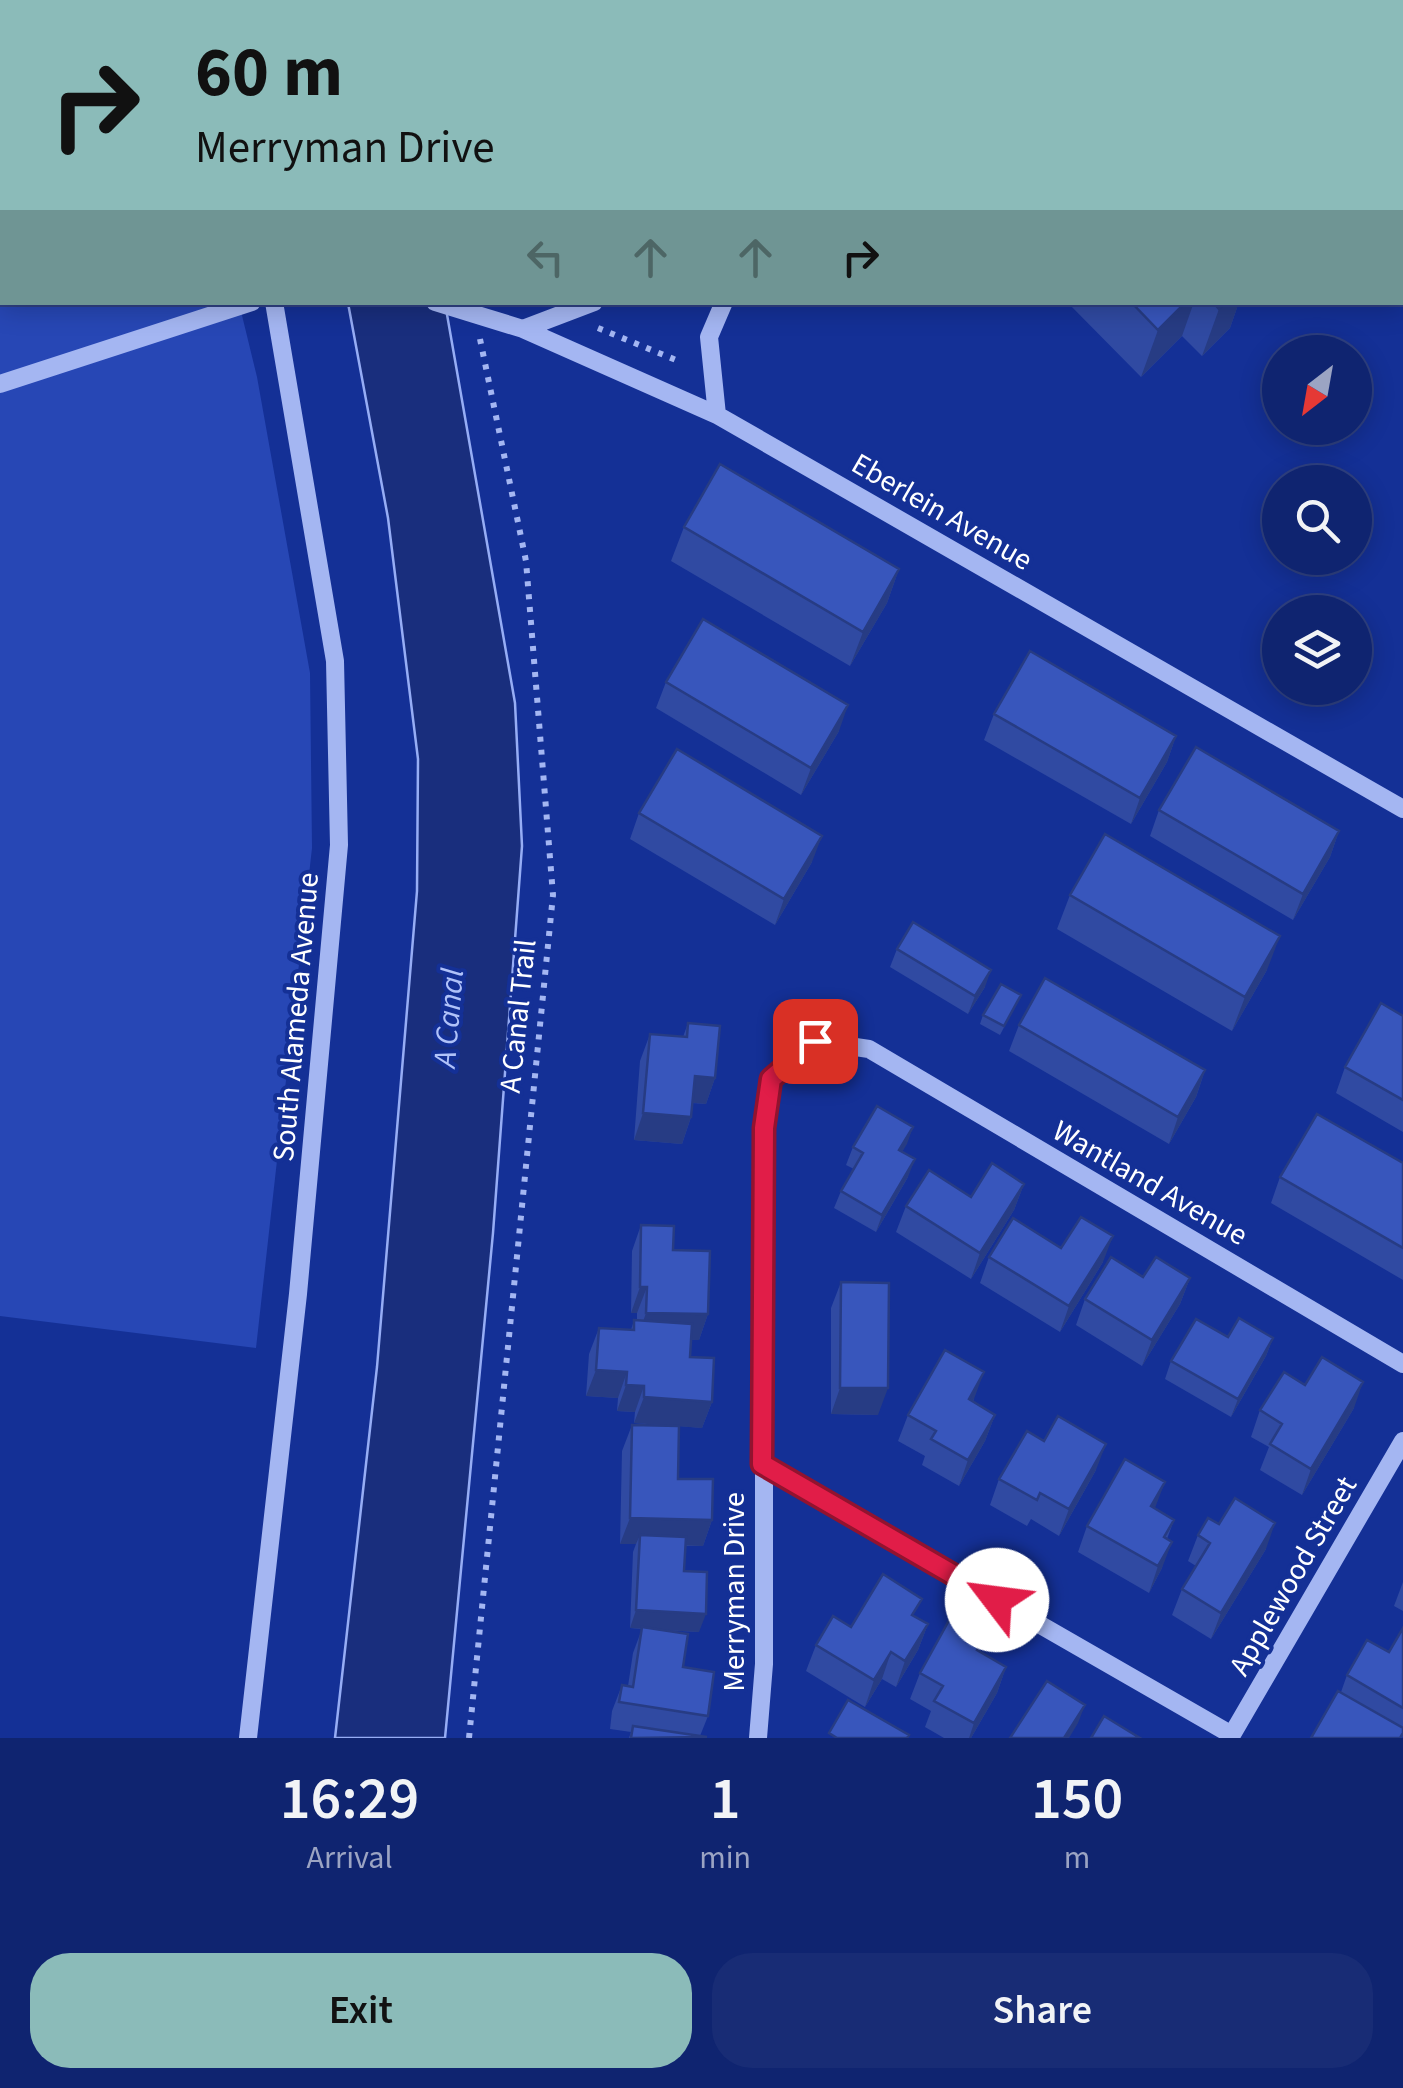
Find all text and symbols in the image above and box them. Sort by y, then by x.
text: 60 m [195,23,343,123]
icon: right [30,40,160,170]
text: Merryman Drive [195,116,495,180]
icon: left [518,230,573,285]
icon: ahead [623,230,678,285]
icon: ahead [728,230,783,285]
icon: right [833,230,888,285]
north arrow [1262,335,1372,445]
map controls [1262,335,1372,705]
street label: Eberlein Avenue [844,443,1040,581]
button: search [1262,465,1372,575]
button: layers [1262,595,1372,705]
street label: South Alameda Avenue [262,871,330,1163]
street label: A Canal Trail [489,937,547,1095]
water label: A Canal [422,966,476,1071]
pin [773,999,858,1084]
icon: arrive [788,1014,843,1069]
street label: Wantland Avenue [1044,1110,1256,1256]
street label: Applewood Street [1218,1468,1368,1684]
street label: Merryman Drive [713,1492,756,1692]
position arrow [945,1548,1049,1652]
text: 16:29 [280,1757,419,1842]
text: 1 [710,1757,741,1842]
text: 150 [1031,1757,1123,1842]
text: Arrival [307,1835,393,1881]
text: min [699,1835,751,1881]
text: m [1064,1835,1090,1881]
button: Exit [30,1953,692,2068]
button: Share [712,1953,1373,2068]

